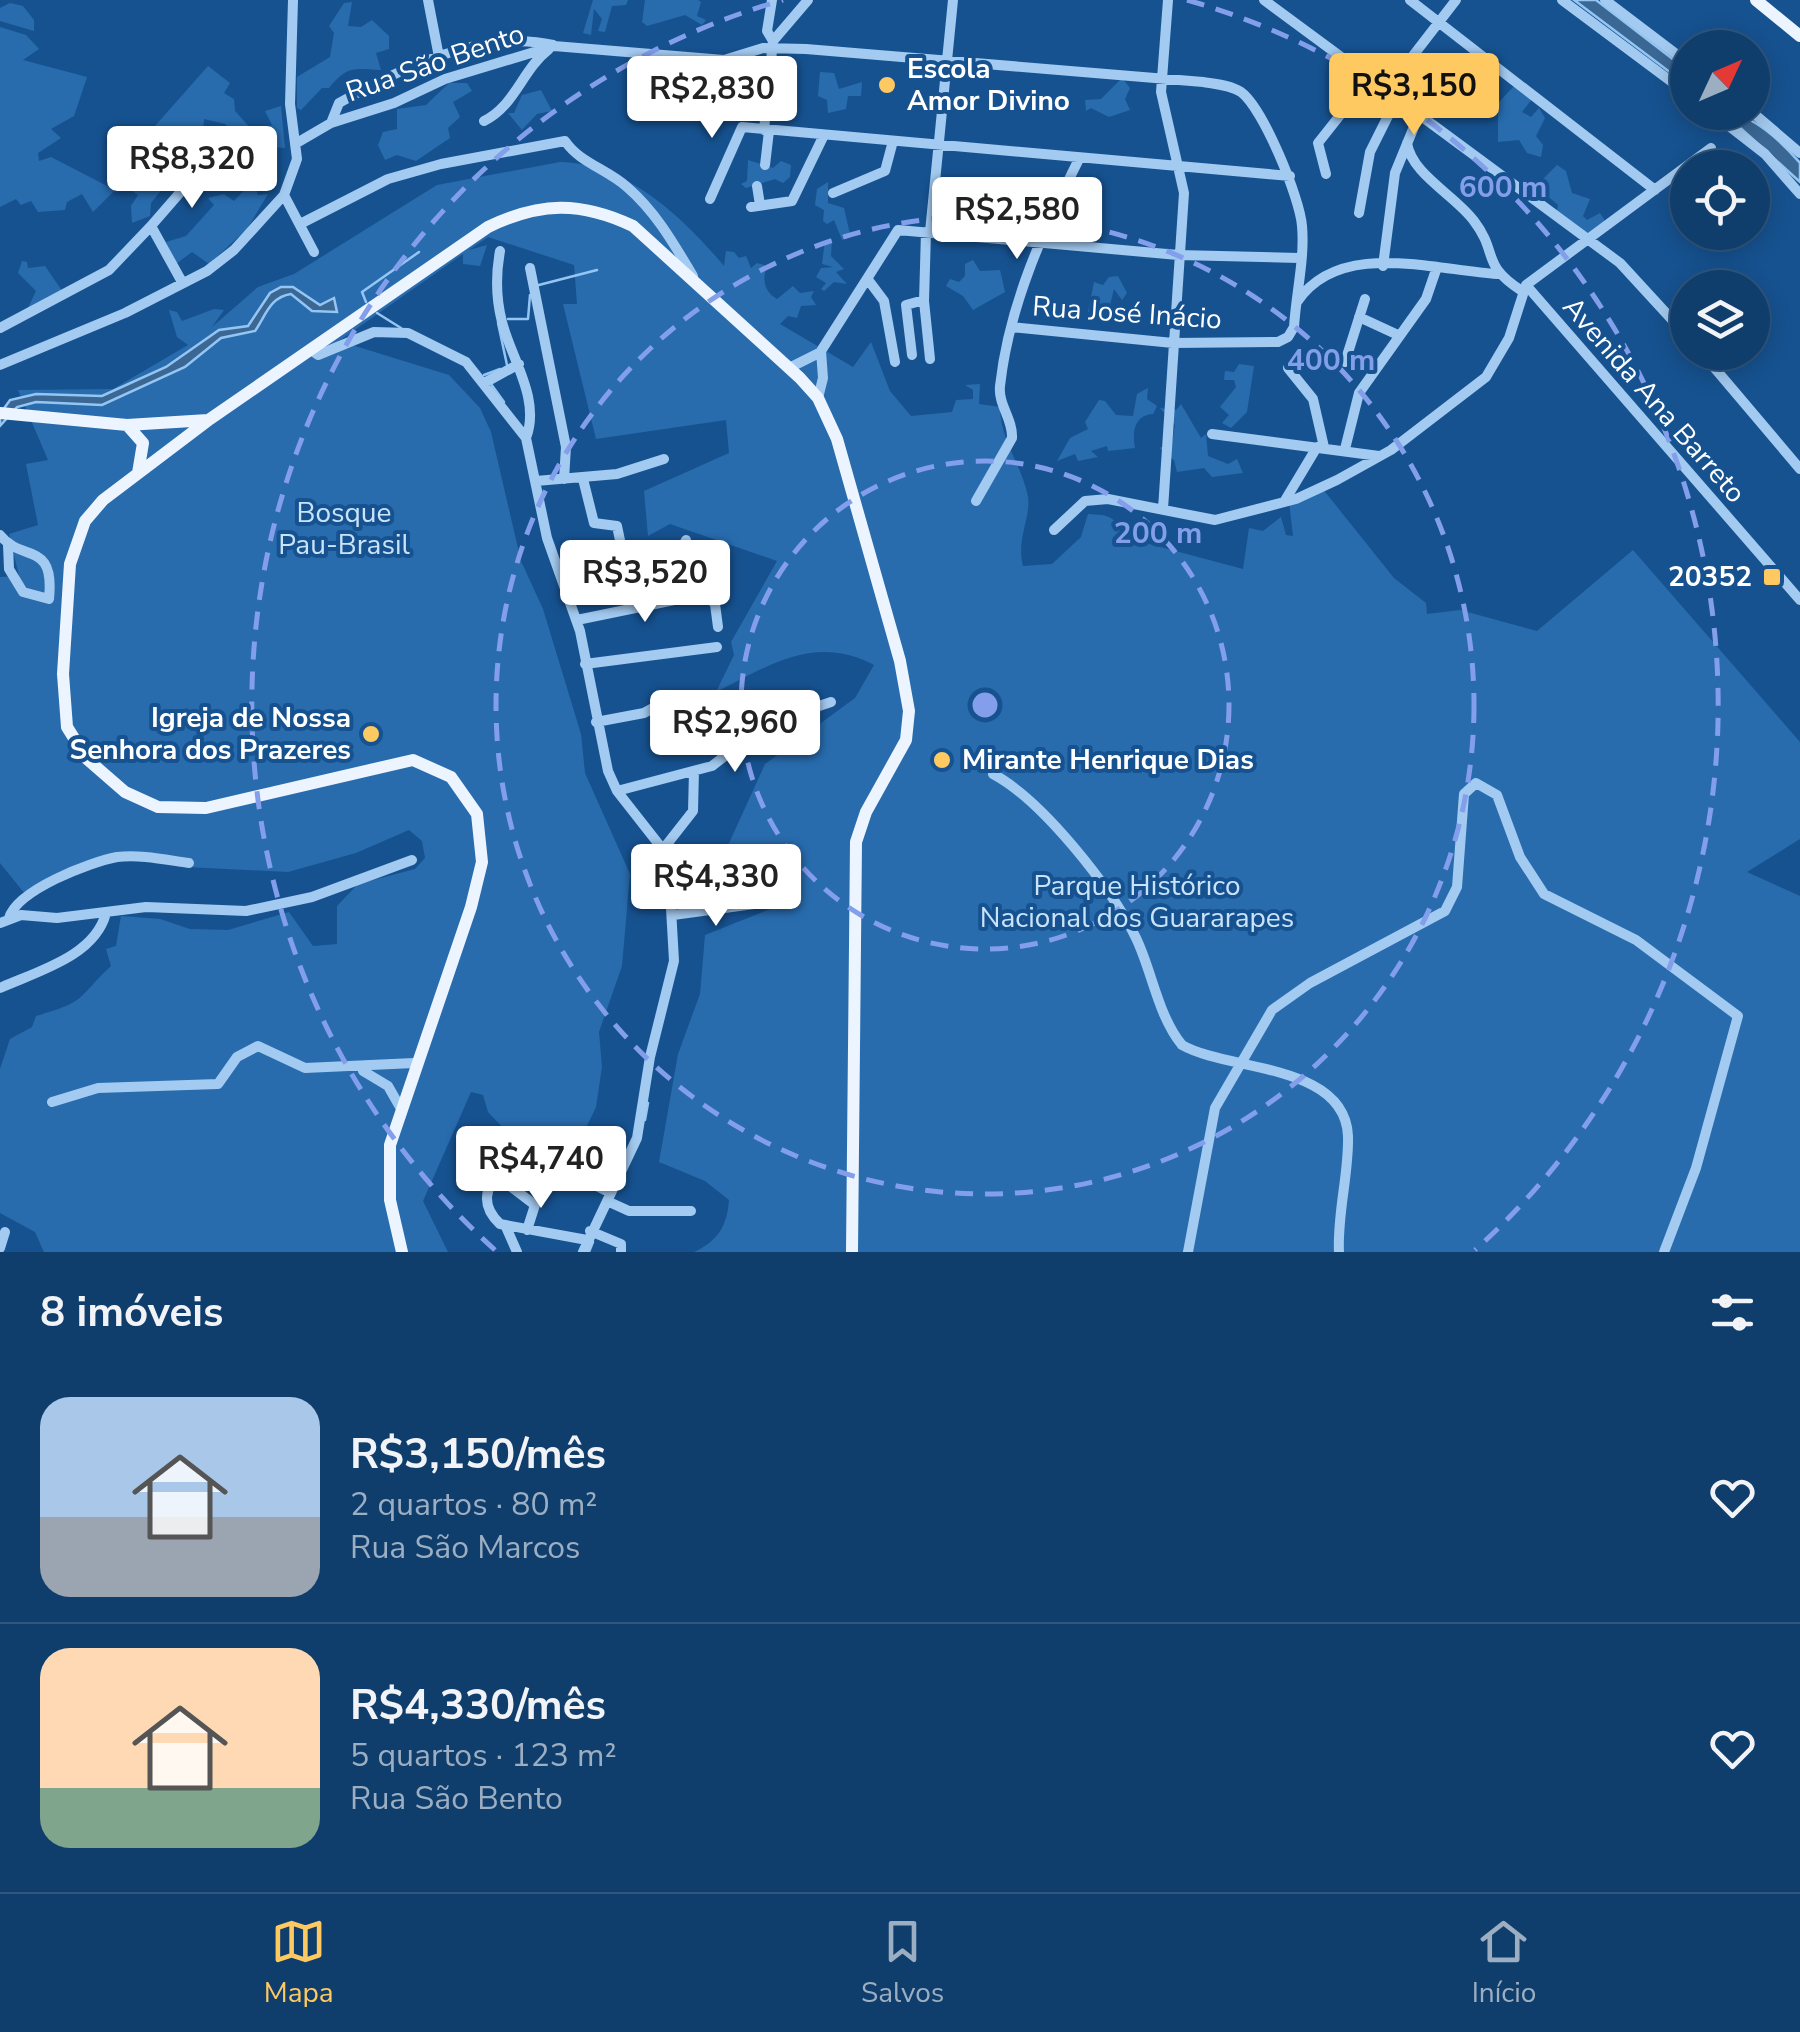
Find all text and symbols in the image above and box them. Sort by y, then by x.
street label: Rua São Bento [341,15,529,111]
north arrow [1670,30,1770,130]
map controls [1670,30,1770,370]
place label: Escola Amor Divino [907,50,1070,120]
pin: R$3,150 [1322,53,1506,138]
pin: R$2,830 [620,56,804,141]
text: R$3,150 [1351,64,1477,107]
text: R$2,830 [649,67,775,110]
marker: Escola Amor Divino [876,74,898,96]
pin: R$8,320 [100,126,284,211]
text: R$8,320 [129,137,255,180]
button: locate [1670,150,1770,250]
text: 600 m [1459,167,1547,208]
pin: R$2,580 [925,177,1109,262]
text: R$2,580 [954,188,1080,231]
button: layers [1670,270,1770,370]
street label: Rua José Inácio [1031,287,1223,339]
street label: Avenida Ana Barreto [1554,289,1754,511]
text: 400 m [1287,340,1375,381]
park label: Bosque Pau-Brasil [278,494,410,564]
text: 200 m [1114,513,1202,554]
pin: R$3,520 [553,540,737,625]
text: R$3,520 [582,551,708,594]
place label: 20352 [1668,558,1752,596]
marker: 20352 [1761,566,1783,588]
centre of rings [967,687,1003,723]
pin: R$2,960 [643,690,827,775]
place label: Igreja de Nossa Senhora dos Prazeres [70,699,351,769]
text: R$2,960 [672,701,798,744]
marker: Igreja de Nossa Senhora dos Prazeres [360,723,382,745]
place label: Mirante Henrique Dias [962,741,1254,779]
marker: Mirante Henrique Dias [931,749,953,771]
pin: R$4,330 [624,844,808,929]
text: R$4,330 [653,855,779,898]
park label: Parque Histórico Nacional dos Guararapes [980,867,1294,937]
pin: R$4,740 [449,1126,633,1211]
text: R$4,740 [478,1137,604,1180]
text: 8 imóveis [40,1284,224,1341]
icon: filters [1705,1285,1760,1340]
text: R$3,150/mês [350,1426,606,1483]
icon: home [120,1437,240,1557]
icon: heart [1705,1470,1760,1525]
text: 2 quartos · 80 m² [350,1483,597,1526]
text: Rua São Marcos [350,1526,580,1569]
text: R$4,330/mês [350,1677,606,1734]
icon: home [120,1688,240,1808]
icon: heart [1705,1721,1760,1776]
text: 5 quartos · 123 m² [350,1734,617,1777]
text: Rua São Bento [350,1777,563,1820]
tab: Mapa [264,1914,334,2012]
tab: Salvos [861,1914,944,2012]
tab: Início [1472,1914,1536,2012]

